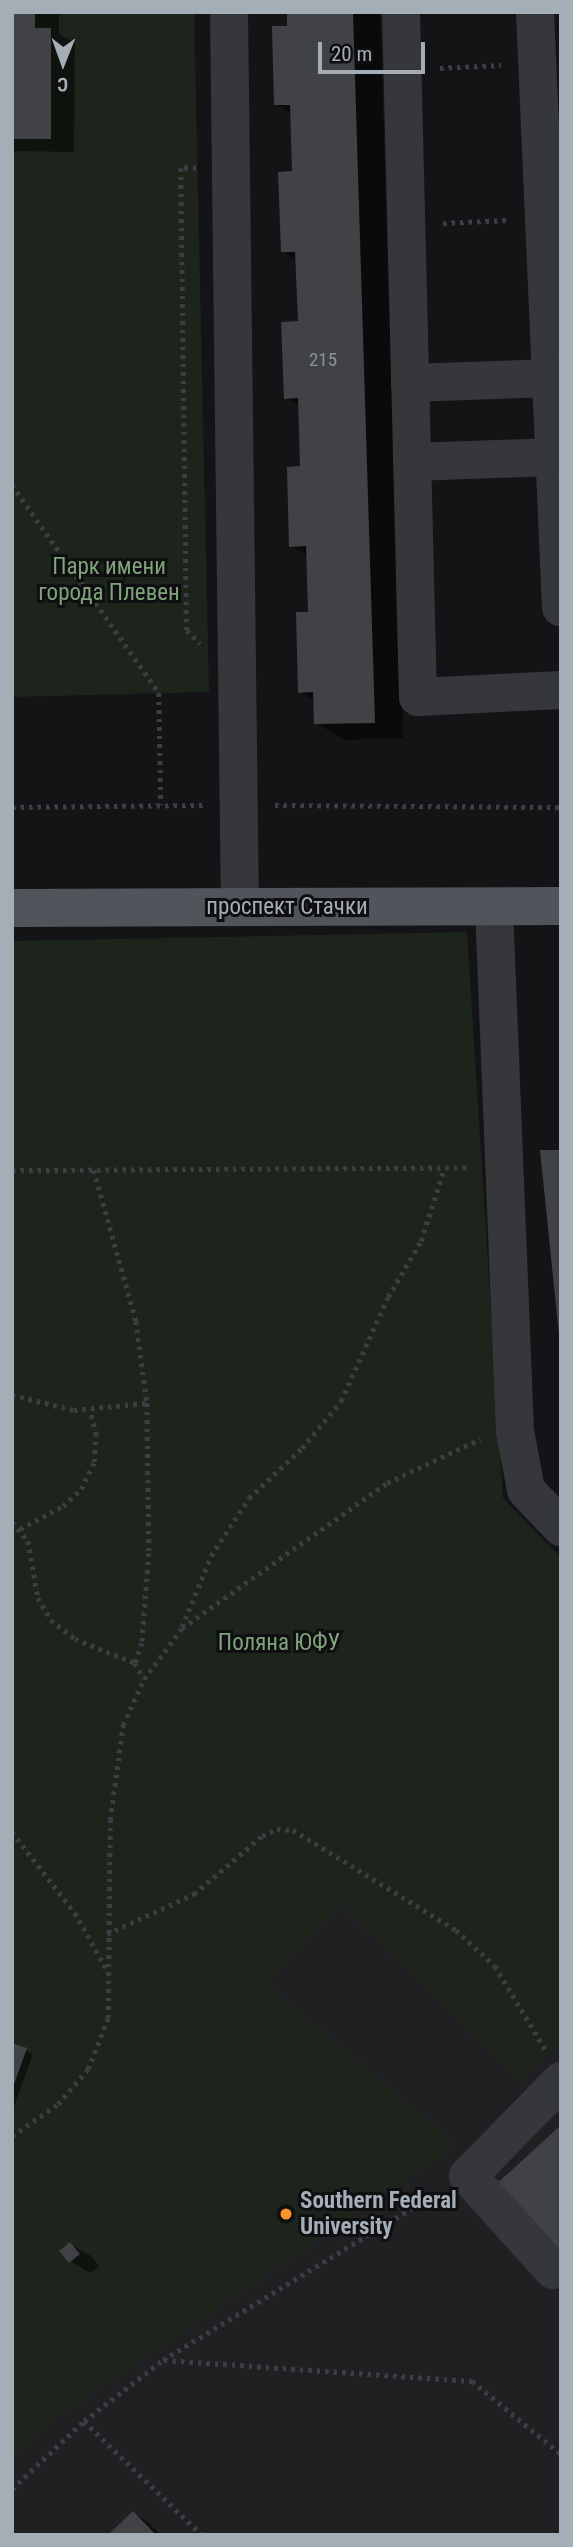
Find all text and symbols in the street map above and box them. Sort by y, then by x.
north arrow [28,28,98,98]
scale bar [321,28,428,72]
text: 20 m [331,42,372,66]
text: С [57,73,68,96]
house number: 215 [309,349,337,371]
park label: Парк имени города Плевен [38,553,180,607]
street label: проспект Стачки [206,893,368,921]
park label: Поляна ЮФУ [218,1629,340,1657]
place label: Southern Federal University [300,2187,457,2241]
marker: Southern Federal University [278,2206,294,2222]

